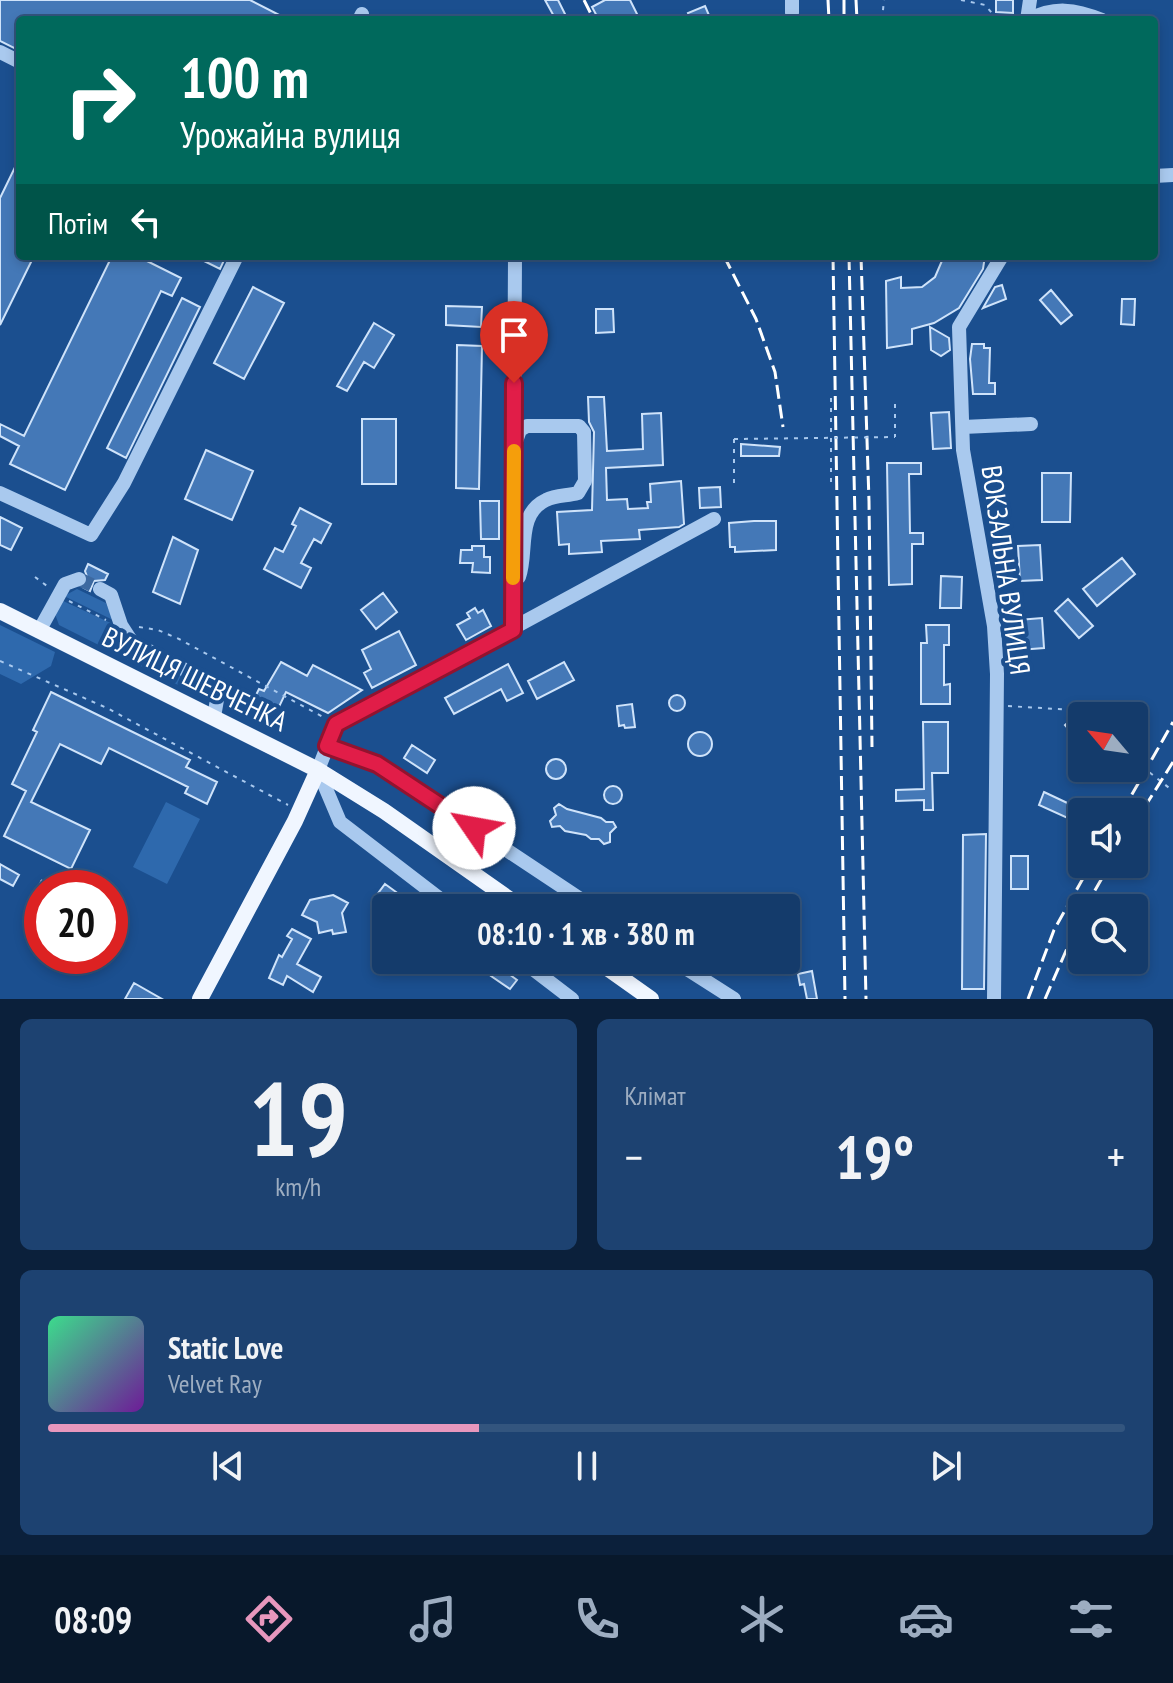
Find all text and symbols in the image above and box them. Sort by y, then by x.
text: 100 m [180,41,309,113]
icon: right [48,48,152,152]
text: Урожайна вулиця [180,111,401,158]
icon: left [124,200,168,244]
text: Потім [48,203,108,242]
pin [480,301,548,383]
icon: arrive [492,313,536,357]
street label: ВОКЗАЛЬНА ВУЛИЦЯ [974,463,1039,677]
street label: ВУЛИЦЯ ШЕВЧЕНКА [97,618,295,740]
north arrow [1068,702,1148,782]
map controls [1068,702,1148,974]
position arrow [432,786,516,870]
button: sound [1068,798,1148,878]
speed limit sign: 20 [24,870,128,974]
button: search [1068,894,1148,974]
text: 08:10 · 1 хв · 380 m [477,914,695,953]
text: 19 [249,1050,348,1185]
text: Клімат [625,1079,686,1112]
text: 19° [835,1118,914,1196]
text: − [625,1128,643,1185]
text: + [1107,1128,1125,1185]
text: km/h [275,1170,321,1203]
text: Static Love [168,1328,283,1367]
text: Velvet Ray [168,1367,262,1400]
icon: previous [206,1444,250,1488]
icon: pause [565,1444,609,1488]
icon: next [924,1444,968,1488]
icon: directions [241,1591,297,1647]
icon: music [405,1591,461,1647]
icon: phone [569,1591,625,1647]
icon: climate [734,1591,790,1647]
icon: car [898,1591,954,1647]
icon: filters [1063,1591,1119,1647]
text: 08:09 [54,1596,132,1643]

